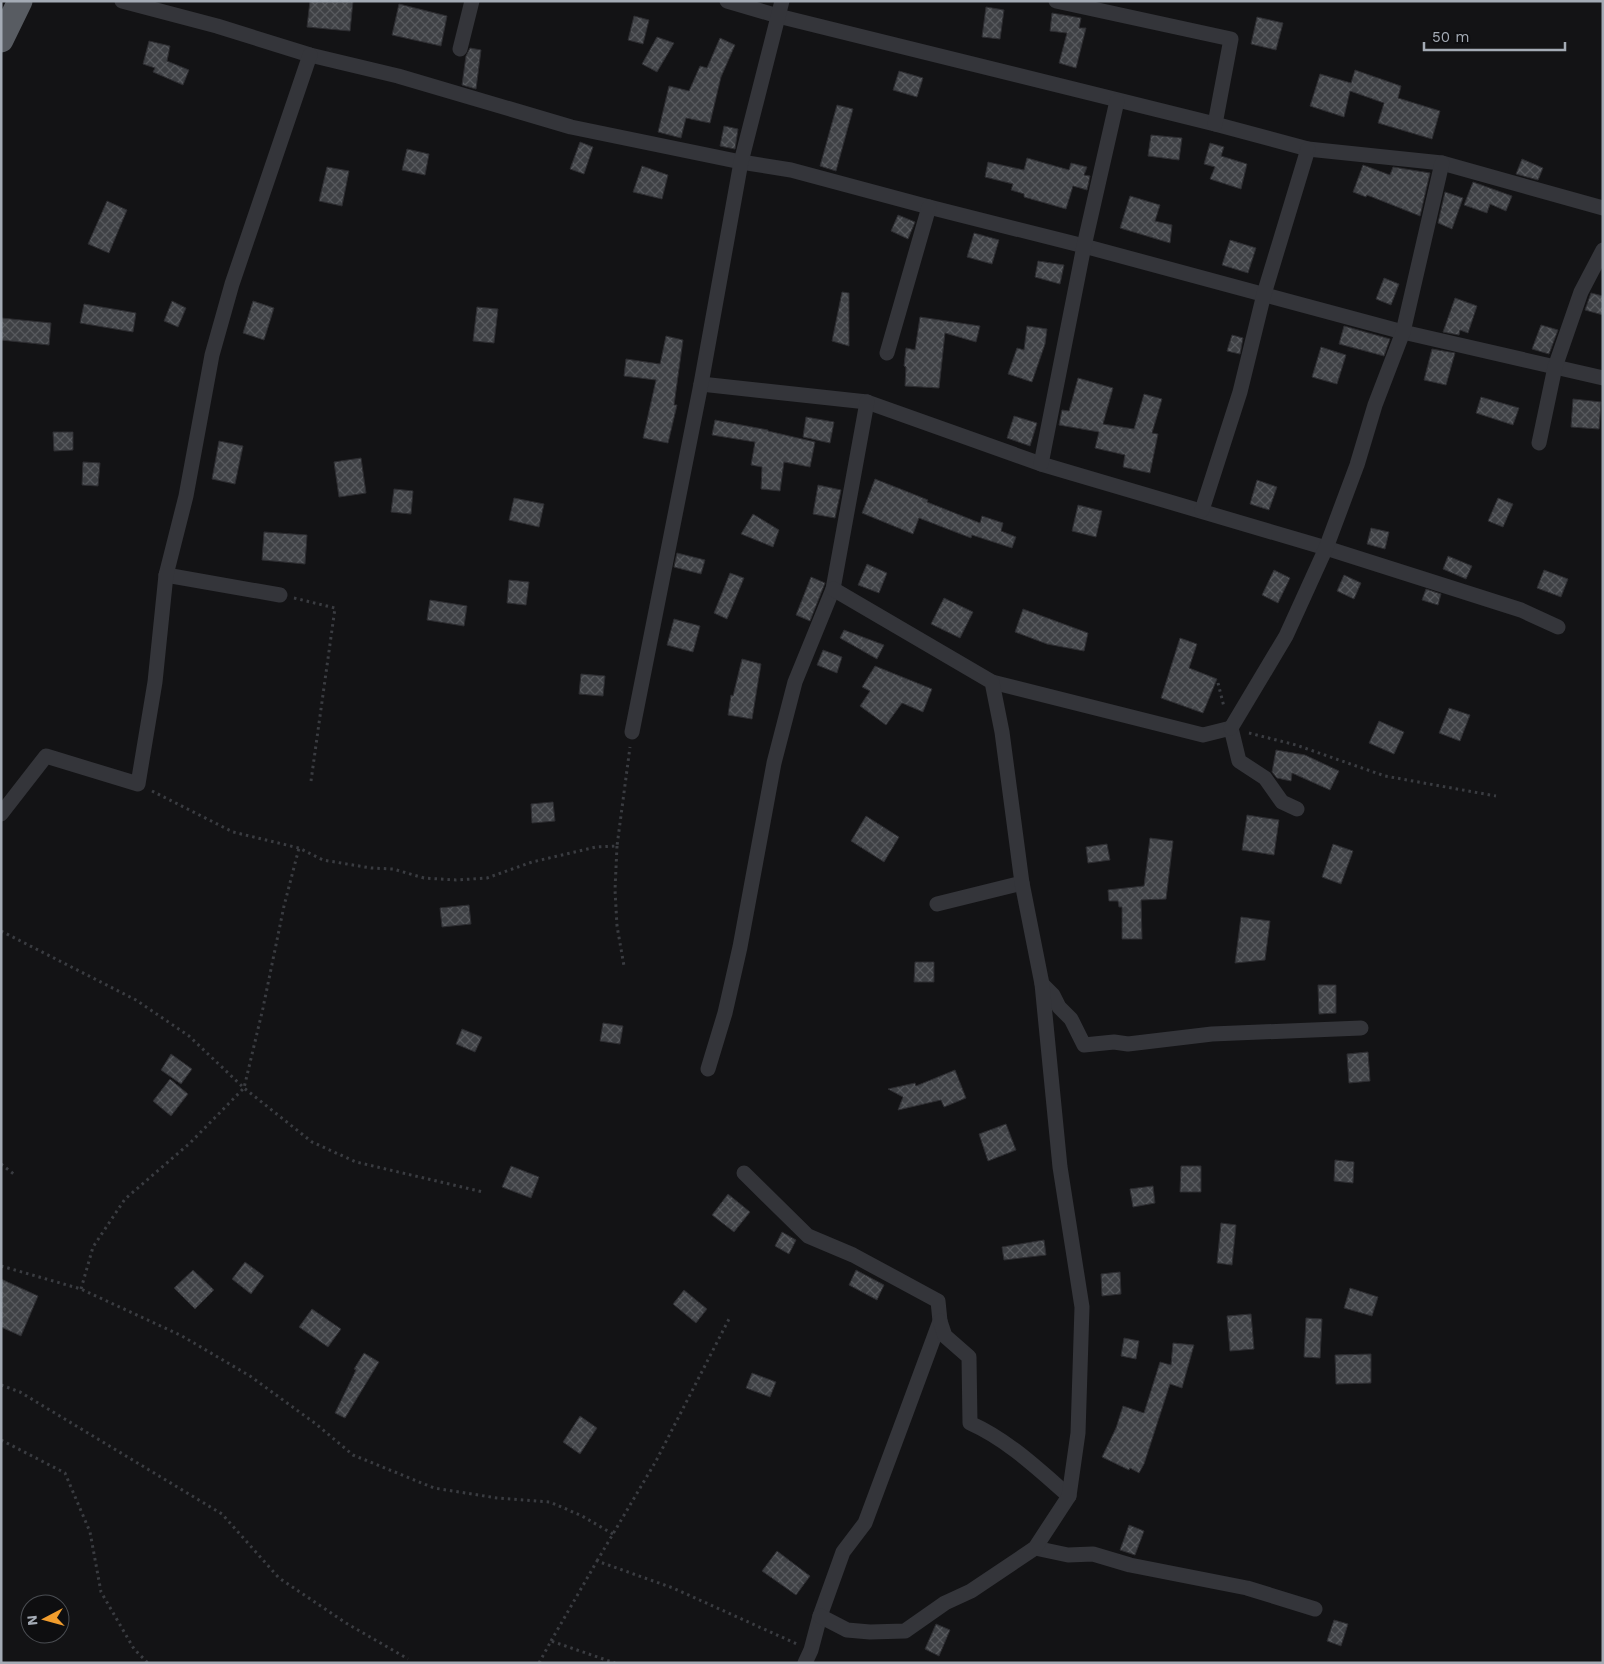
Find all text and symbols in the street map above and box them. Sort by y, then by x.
scale bar [1424,20,1565,52]
text: 50 m [1432,28,1469,46]
north arrow [20,1594,70,1644]
text: N [24,1614,41,1626]

